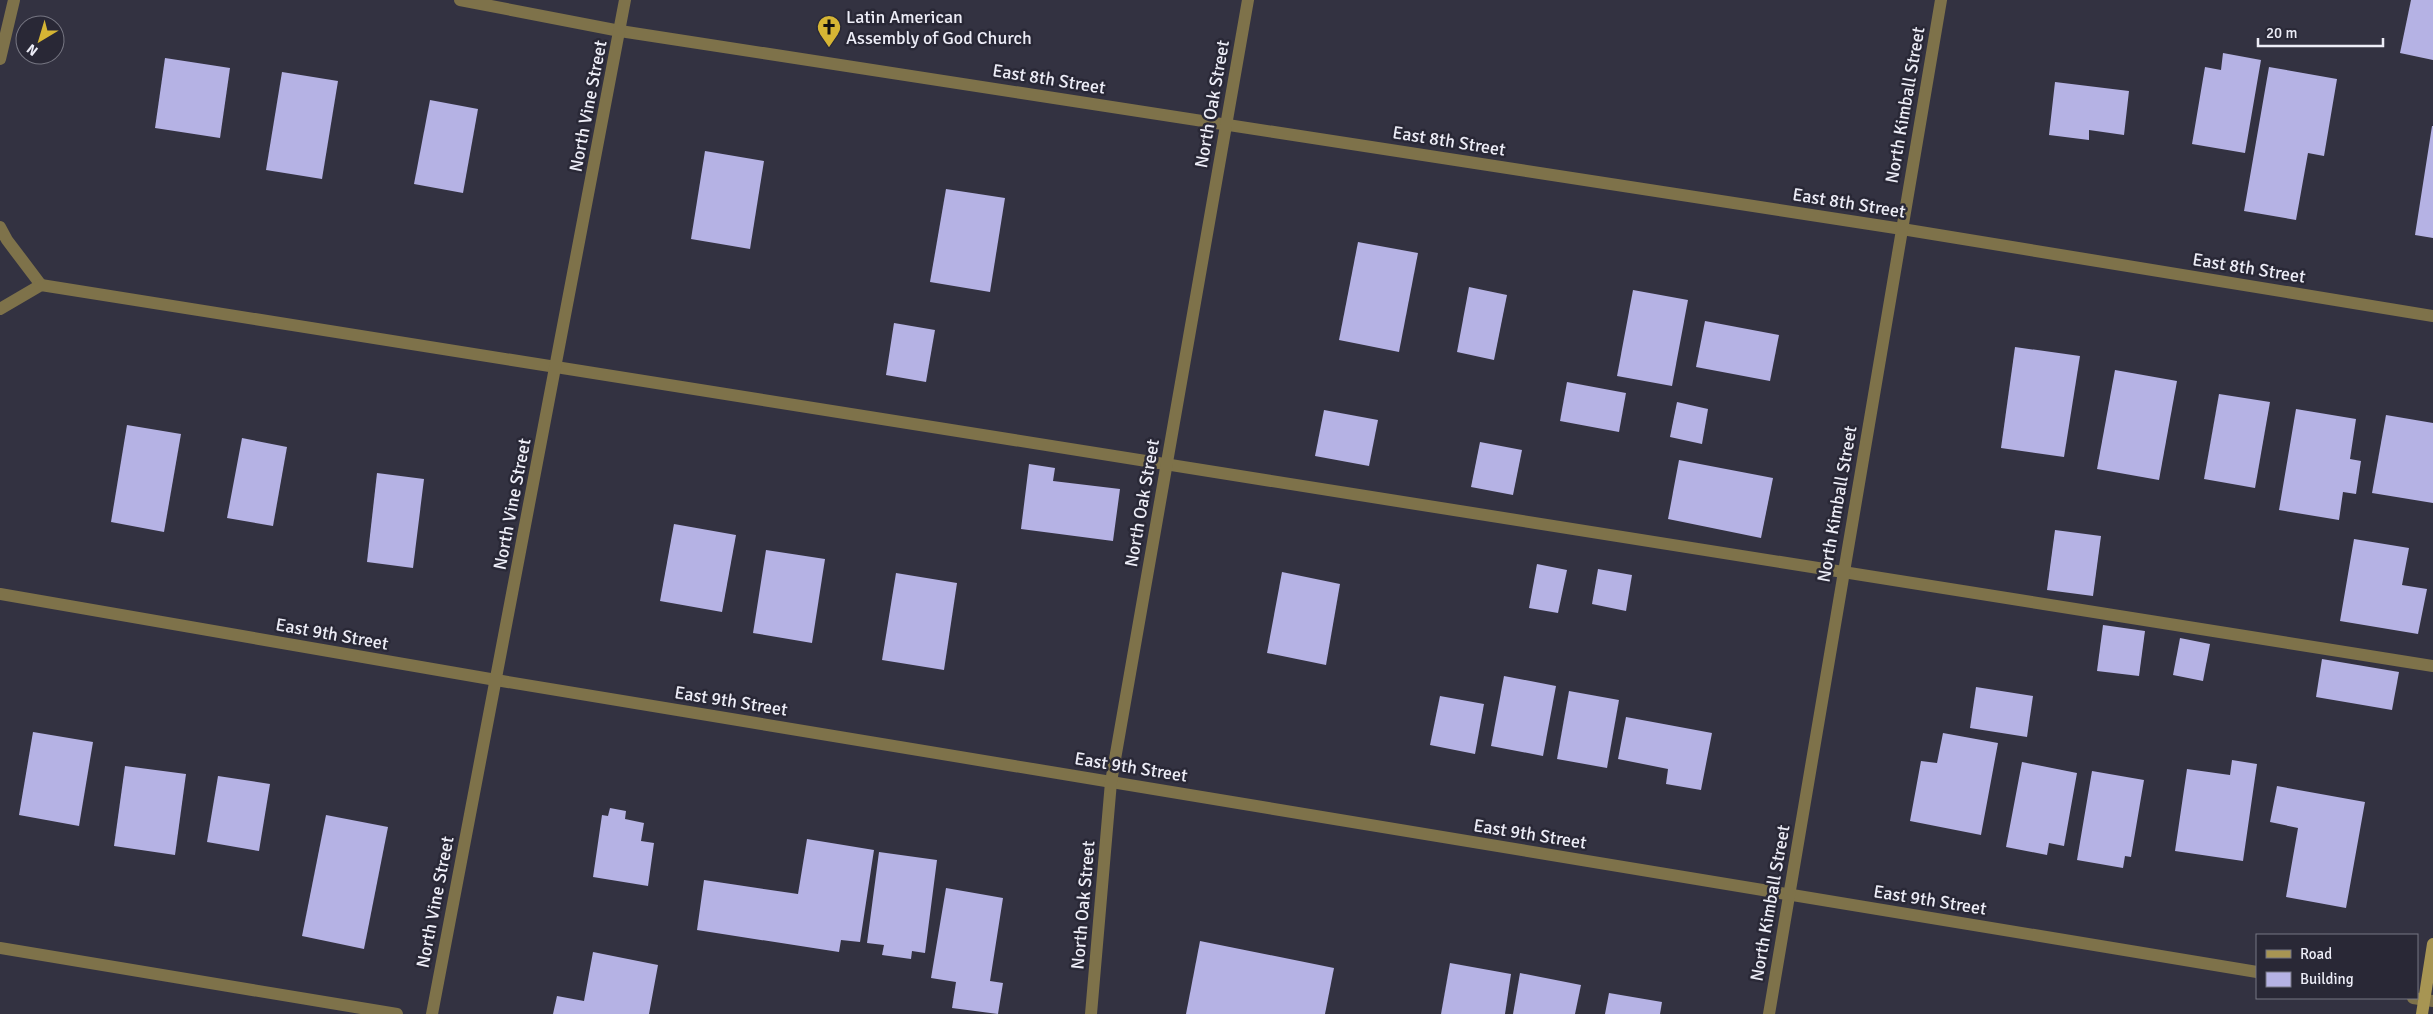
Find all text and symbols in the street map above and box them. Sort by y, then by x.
place label: Latin American Assembly of God Church [846,6,1032,49]
church icon: Latin American Assembly of God Church [816,14,842,48]
north arrow [15,15,65,65]
scale bar [2258,15,2383,47]
text: 20 m [2266,24,2297,42]
street label: North Kimball Street [1880,25,1930,185]
street label: North Vine Street [564,38,612,174]
street label: North Oak Street [1190,38,1234,170]
text: N [23,40,41,60]
street label: East 8th Street [991,59,1107,99]
street label: East 8th Street [1391,121,1507,161]
street label: East 8th Street [1791,183,1907,223]
street label: East 8th Street [2191,248,2307,288]
street label: North Kimball Street [1812,424,1862,584]
street label: North Vine Street [488,436,536,572]
street label: North Oak Street [1120,437,1164,569]
street label: East 9th Street [274,613,390,655]
street label: East 9th Street [673,681,789,721]
street label: East 9th Street [1073,747,1189,787]
street label: East 9th Street [1472,814,1588,854]
street label: North Kimball Street [1745,823,1795,983]
street label: North Vine Street [411,834,459,970]
street label: North Oak Street [1066,840,1100,970]
street label: East 9th Street [1872,880,1988,920]
legend [2256,934,2418,999]
text: Road [2300,945,2332,963]
text: Building [2300,970,2354,988]

